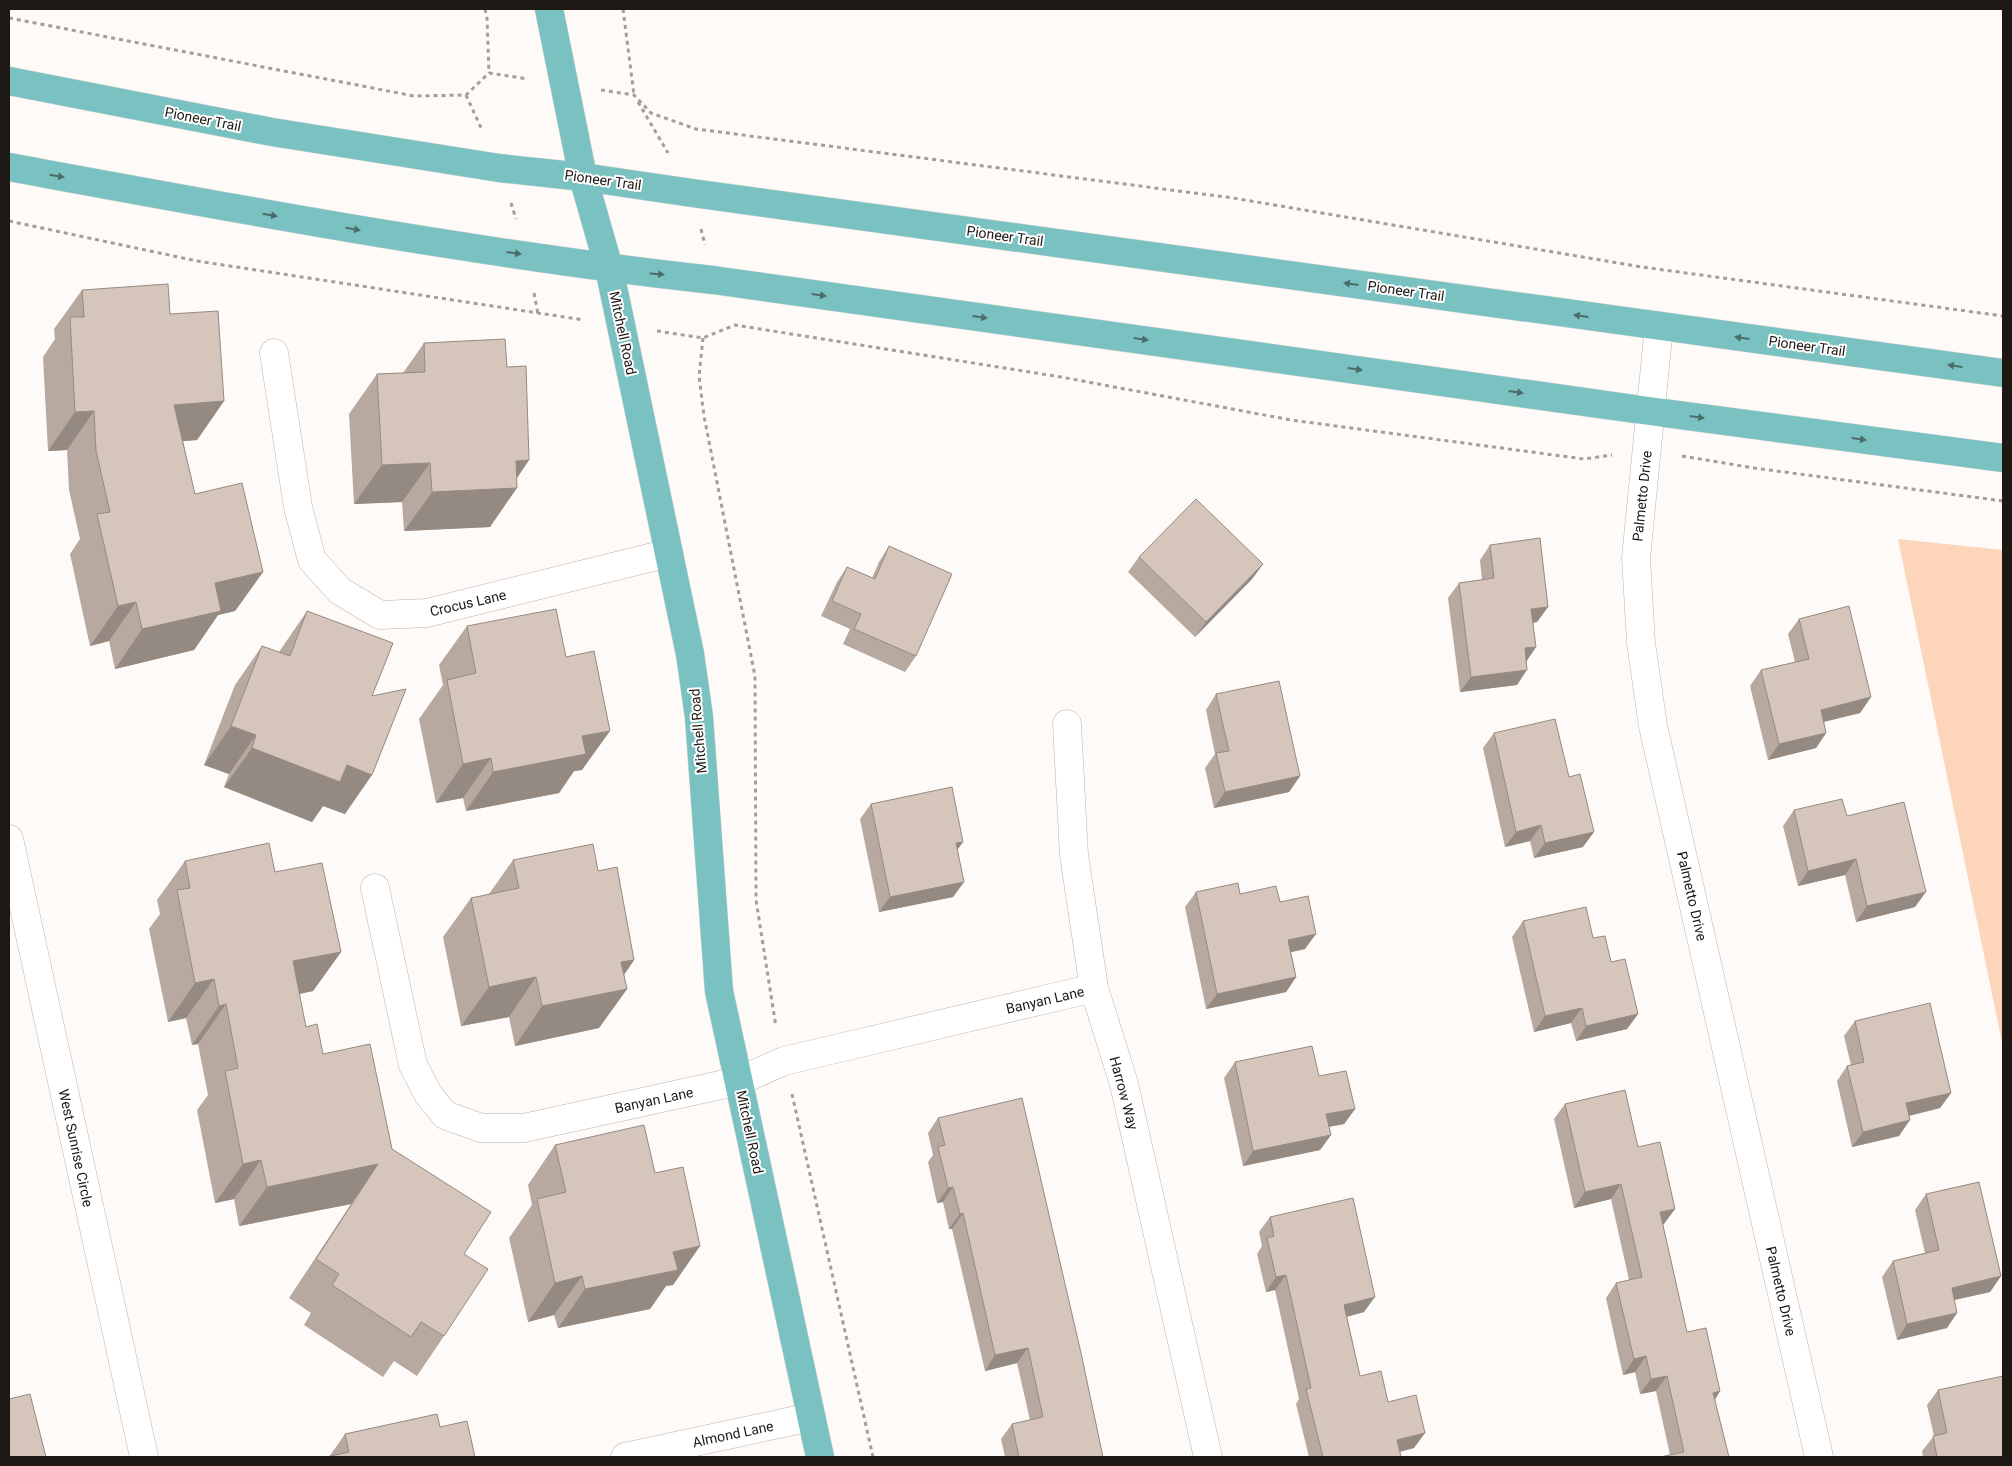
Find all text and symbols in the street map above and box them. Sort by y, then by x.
street label: Pioneer Trail [163,104,243,134]
street label: Pioneer Trail [564,167,642,193]
one-way arrow [49,173,65,181]
one-way arrow [262,211,278,219]
street label: Pioneer Trail [966,223,1044,249]
one-way arrow [346,225,362,233]
one-way arrow [506,249,522,257]
one-way arrow [650,270,666,278]
street label: Pioneer Trail [1367,278,1445,304]
one-way arrow [1342,280,1358,288]
street label: Mitchell Road [606,290,640,376]
one-way arrow [811,291,827,299]
one-way arrow [1573,311,1589,319]
one-way arrow [972,313,988,321]
one-way arrow [1734,333,1750,341]
street label: Pioneer Trail [1768,333,1846,359]
one-way arrow [1133,335,1149,343]
one-way arrow [1947,362,1963,370]
one-way arrow [1347,365,1363,373]
one-way arrow [1508,388,1524,396]
one-way arrow [1690,413,1706,421]
one-way arrow [1851,435,1867,443]
street label: Palmetto Drive [1629,450,1655,542]
street label: Crocus Lane [428,586,508,620]
street label: Mitchell Road [686,688,710,774]
street label: Palmetto Drive [1674,850,1710,942]
street label: Banyan Lane [1004,983,1086,1017]
street label: Harrow Way [1107,1055,1142,1132]
street label: Banyan Lane [613,1084,695,1116]
street label: West Sunrise Circle [56,1088,96,1208]
street label: Mitchell Road [733,1089,767,1175]
street label: Palmetto Drive [1763,1245,1799,1337]
street label: Almond Lane [691,1418,775,1450]

